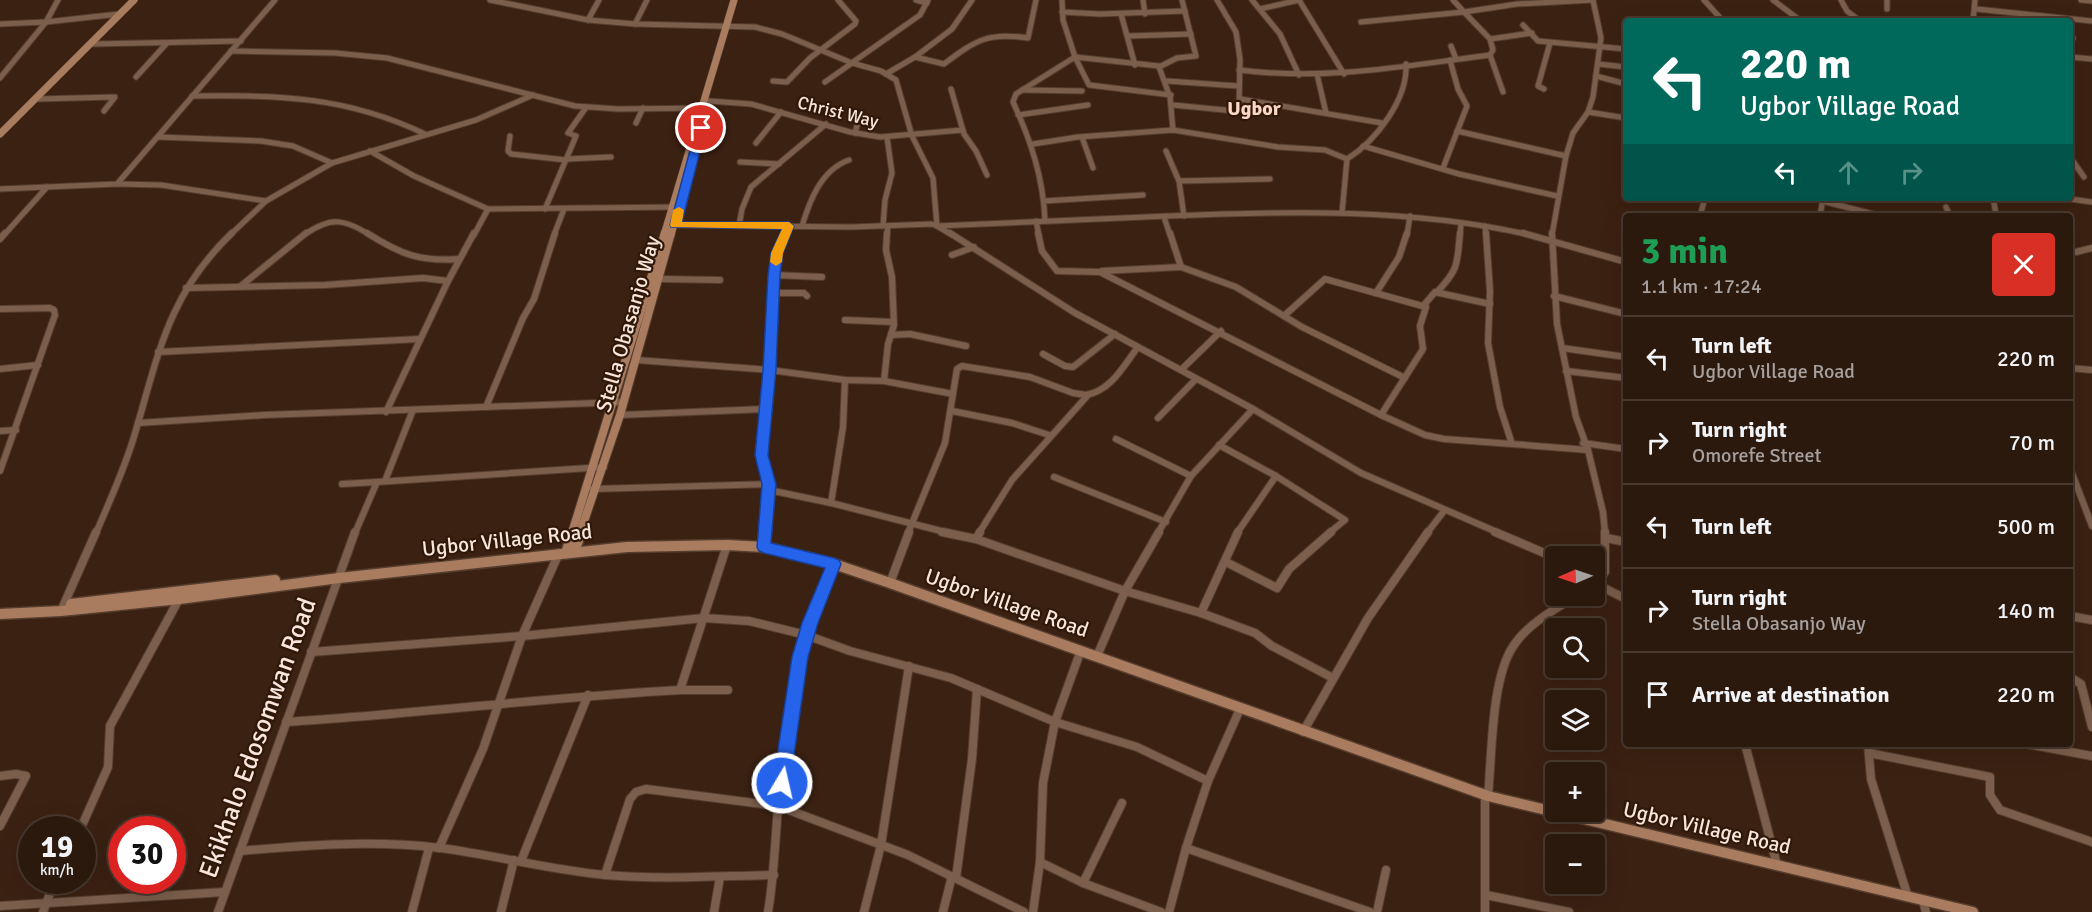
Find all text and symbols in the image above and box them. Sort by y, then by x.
text: 220 m [1740,39,1851,90]
icon: left [1641,42,1719,120]
text: Ugbor Village Road [1740,90,1960,123]
street label: Christ Way [795,91,881,133]
district label: Ugbor [1227,96,1281,121]
pin [675,102,726,153]
icon: arrive [684,111,717,144]
icon: left [1769,156,1802,189]
icon: ahead [1832,156,1865,189]
icon: right [1895,156,1928,189]
text: 3 min [1641,229,1728,274]
street label: Stella Obasanjo Way [590,233,666,415]
button: close [1992,233,2055,296]
text: 1.1 km · 17:24 [1641,274,1762,299]
text: Turn left [1692,332,1772,359]
icon: left [1641,342,1674,375]
text: 220 m [1997,345,2055,372]
text: Ugbor Village Road [1692,359,1855,384]
text: Turn right [1692,416,1787,443]
icon: right [1641,426,1674,459]
text: 70 m [2009,429,2055,456]
text: Omorefe Street [1692,443,1822,468]
icon: left [1641,510,1674,543]
text: Turn left [1692,513,1772,540]
text: 500 m [1997,513,2055,540]
street label: Ugbor Village Road [421,518,593,562]
north arrow [1545,546,1605,606]
map controls [1545,546,1605,894]
street label: Ugbor Village Road [922,563,1092,643]
text: Turn right [1692,584,1787,611]
street label: Ekikhalo Edosomwan Road [192,594,324,882]
icon: right [1641,594,1674,627]
text: 140 m [1997,597,2055,624]
text: Stella Obasanjo Way [1692,611,1866,636]
button: search [1545,618,1605,678]
icon: arrive [1641,678,1674,711]
text: Arrive at destination [1692,681,1889,708]
text: 220 m [1997,681,2055,708]
button: layers [1545,690,1605,750]
position arrow [750,751,814,815]
button: + [1545,762,1605,822]
street label: Ugbor Village Road [1621,796,1793,860]
speed limit sign: 30 [108,816,186,894]
text: 19 [41,829,73,866]
button: − [1545,834,1605,894]
text: km/h [40,861,74,879]

